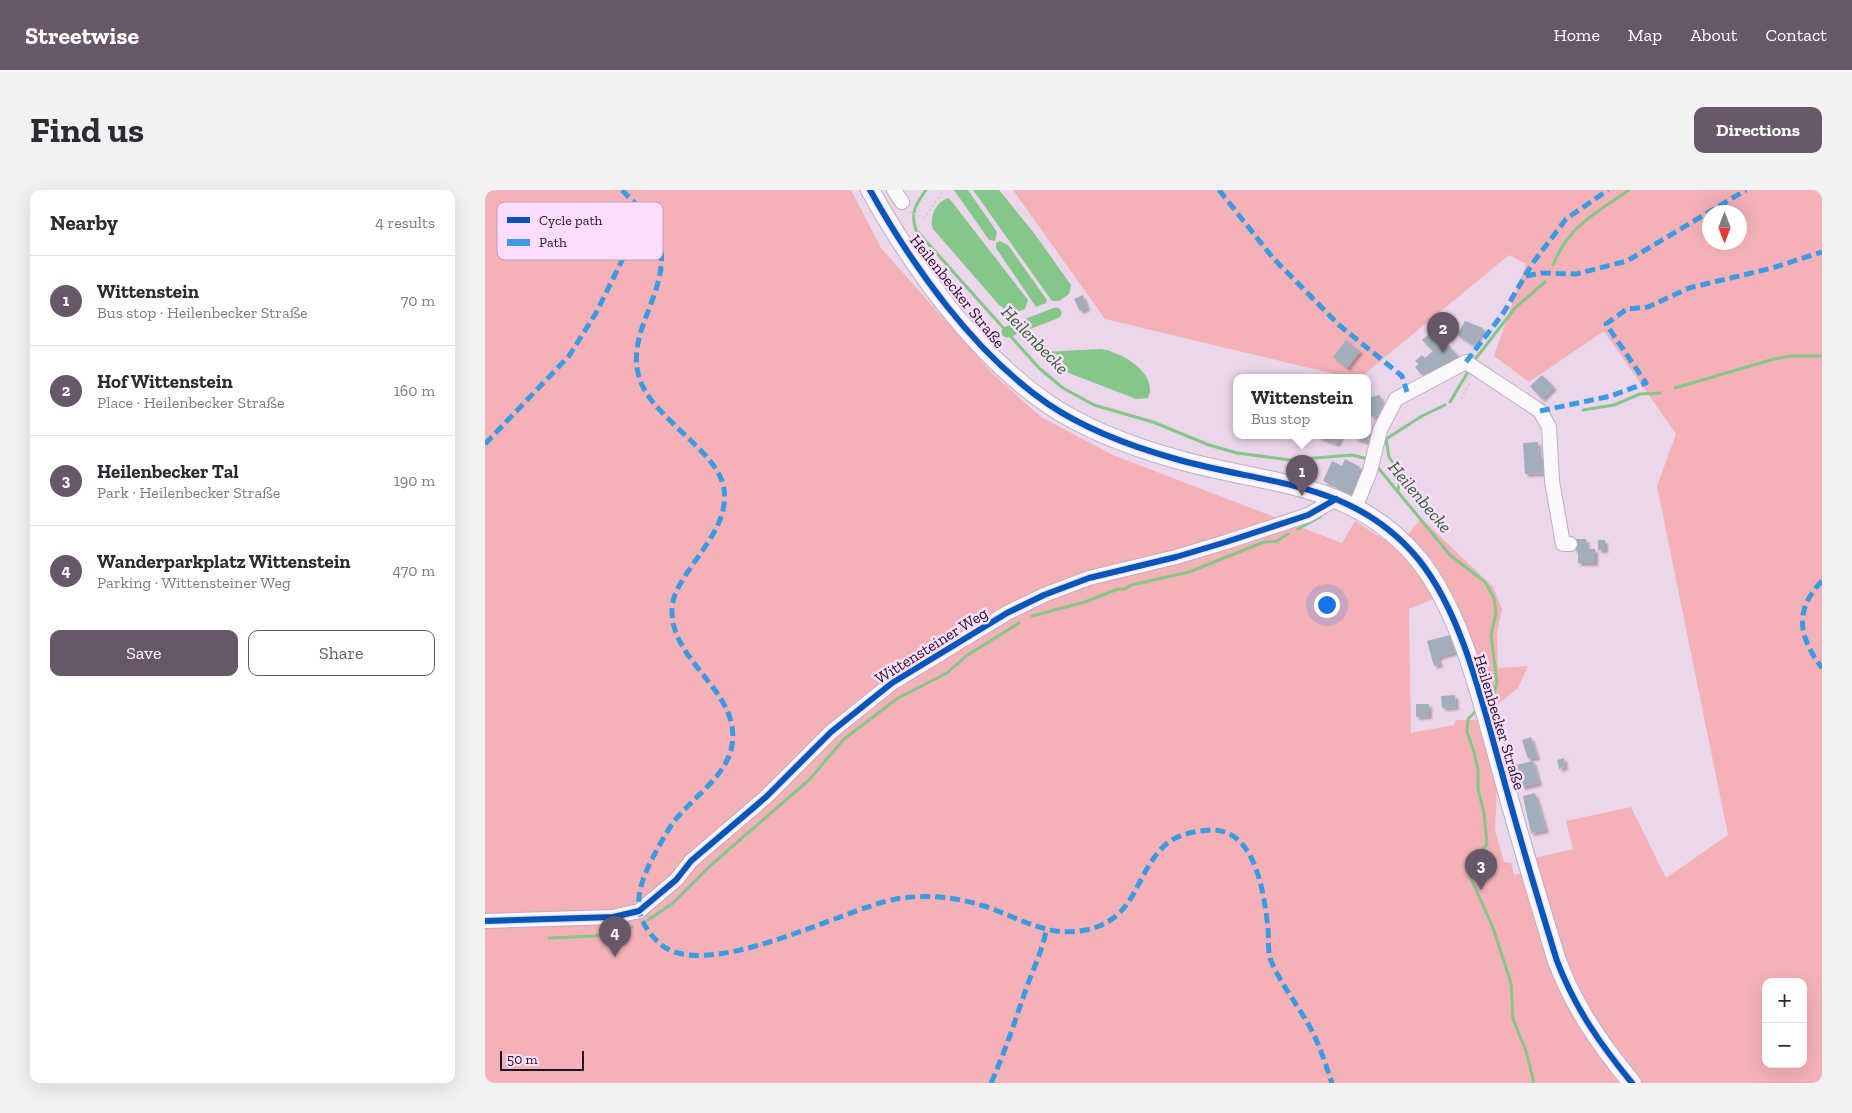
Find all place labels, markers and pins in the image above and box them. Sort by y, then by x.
pin: 2 [1427,312,1459,353]
pin: 1 [1286,455,1318,496]
pin: 3 [1465,849,1497,890]
pin: 4 [599,916,631,957]

